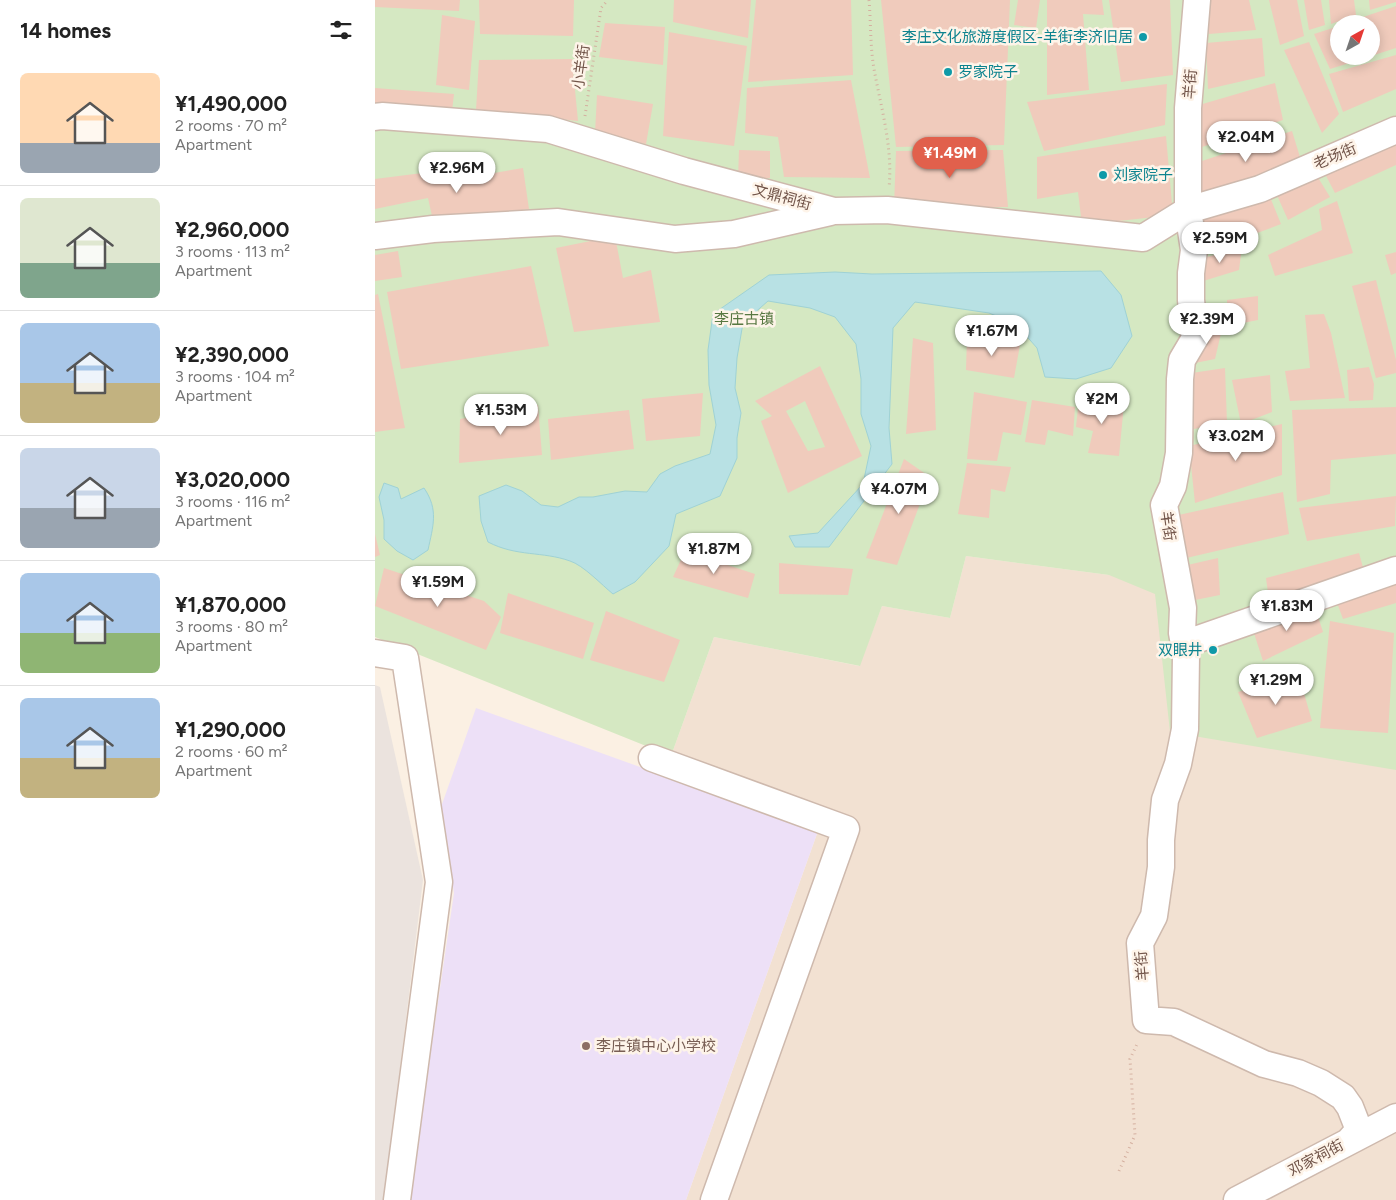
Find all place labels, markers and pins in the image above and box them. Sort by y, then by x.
place label: 李庄文化旅游度假区-羊街李济旧居 [902,28,1133,46]
marker: 李庄文化旅游度假区-羊街李济旧居 [1137,31,1149,43]
place label: 罗家院子 [958,63,1018,81]
marker: 罗家院子 [942,66,954,78]
pin: ¥2.04M [1205,120,1287,163]
pin: ¥1.49M [909,136,991,179]
pin: ¥2.96M [416,152,498,194]
place label: 刘家院子 [1113,166,1173,184]
marker: 刘家院子 [1097,169,1109,181]
pin: ¥2.59M [1179,222,1261,264]
pin: ¥2.39M [1166,302,1248,345]
pin: ¥1.67M [951,314,1033,357]
pin: ¥2M [1078,382,1126,425]
pin: ¥1.53M [460,394,542,436]
pin: ¥3.02M [1195,420,1277,462]
pin: ¥4.07M [858,472,940,515]
pin: ¥1.87M [673,532,755,575]
pin: ¥1.59M [397,566,479,608]
pin: ¥1.83M [1246,590,1328,632]
place label: 双眼井 [1158,641,1203,659]
marker: 双眼井 [1207,644,1219,656]
pin: ¥1.29M [1235,664,1317,706]
place label: 李庄镇中心小学校 [596,1037,716,1055]
marker: 李庄镇中心小学校 [580,1040,592,1052]

